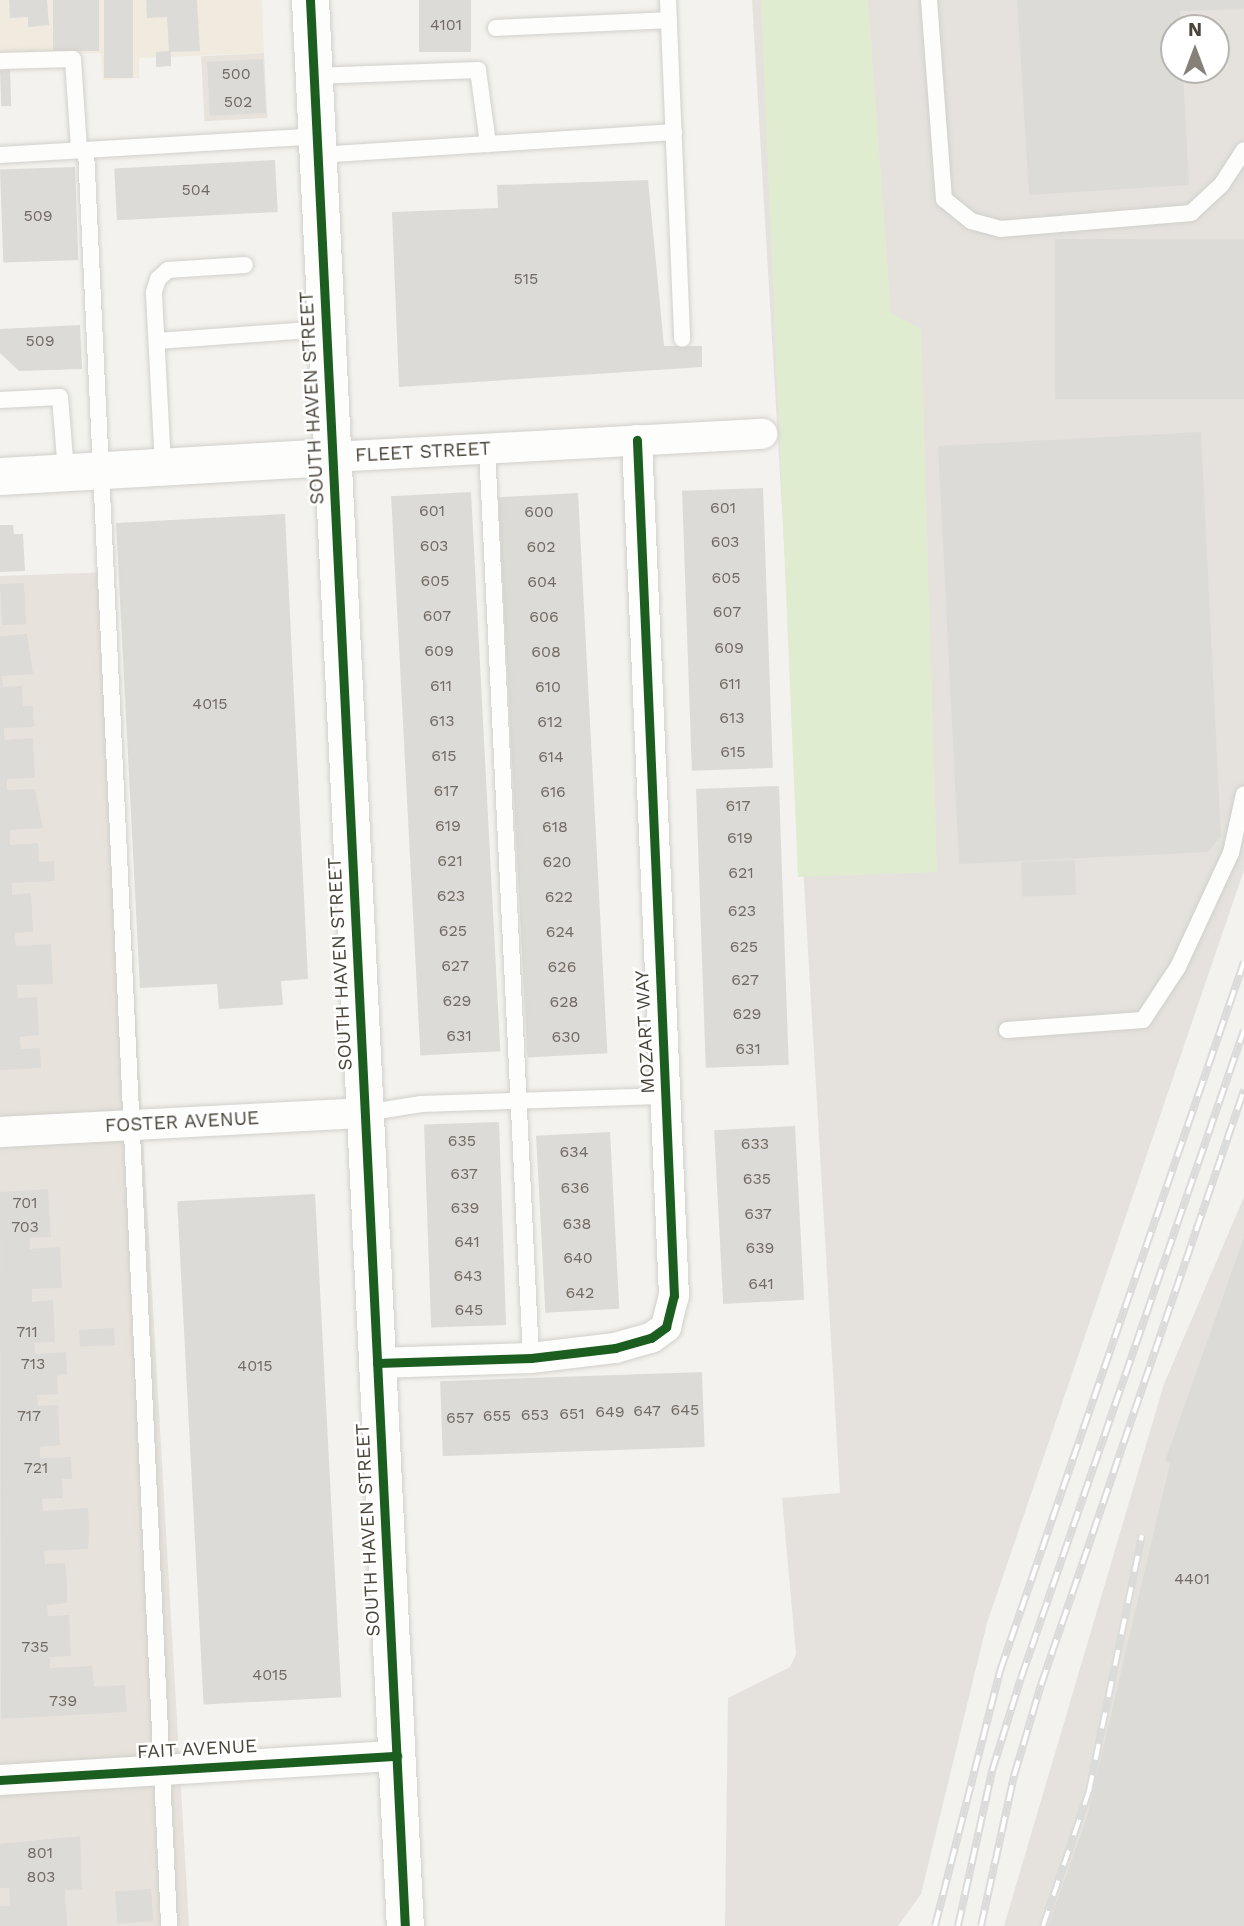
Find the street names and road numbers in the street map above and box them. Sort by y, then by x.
street label: SOUTH HAVEN STREET [295,291,329,505]
street label: FLEET STREET [354,437,492,467]
street label: SOUTH HAVEN STREET [323,857,357,1071]
street label: MOZART WAY [630,969,660,1095]
street label: FOSTER AVENUE [104,1107,260,1137]
street label: SOUTH HAVEN STREET [351,1423,385,1637]
street label: FAIT AVENUE [136,1734,258,1764]

